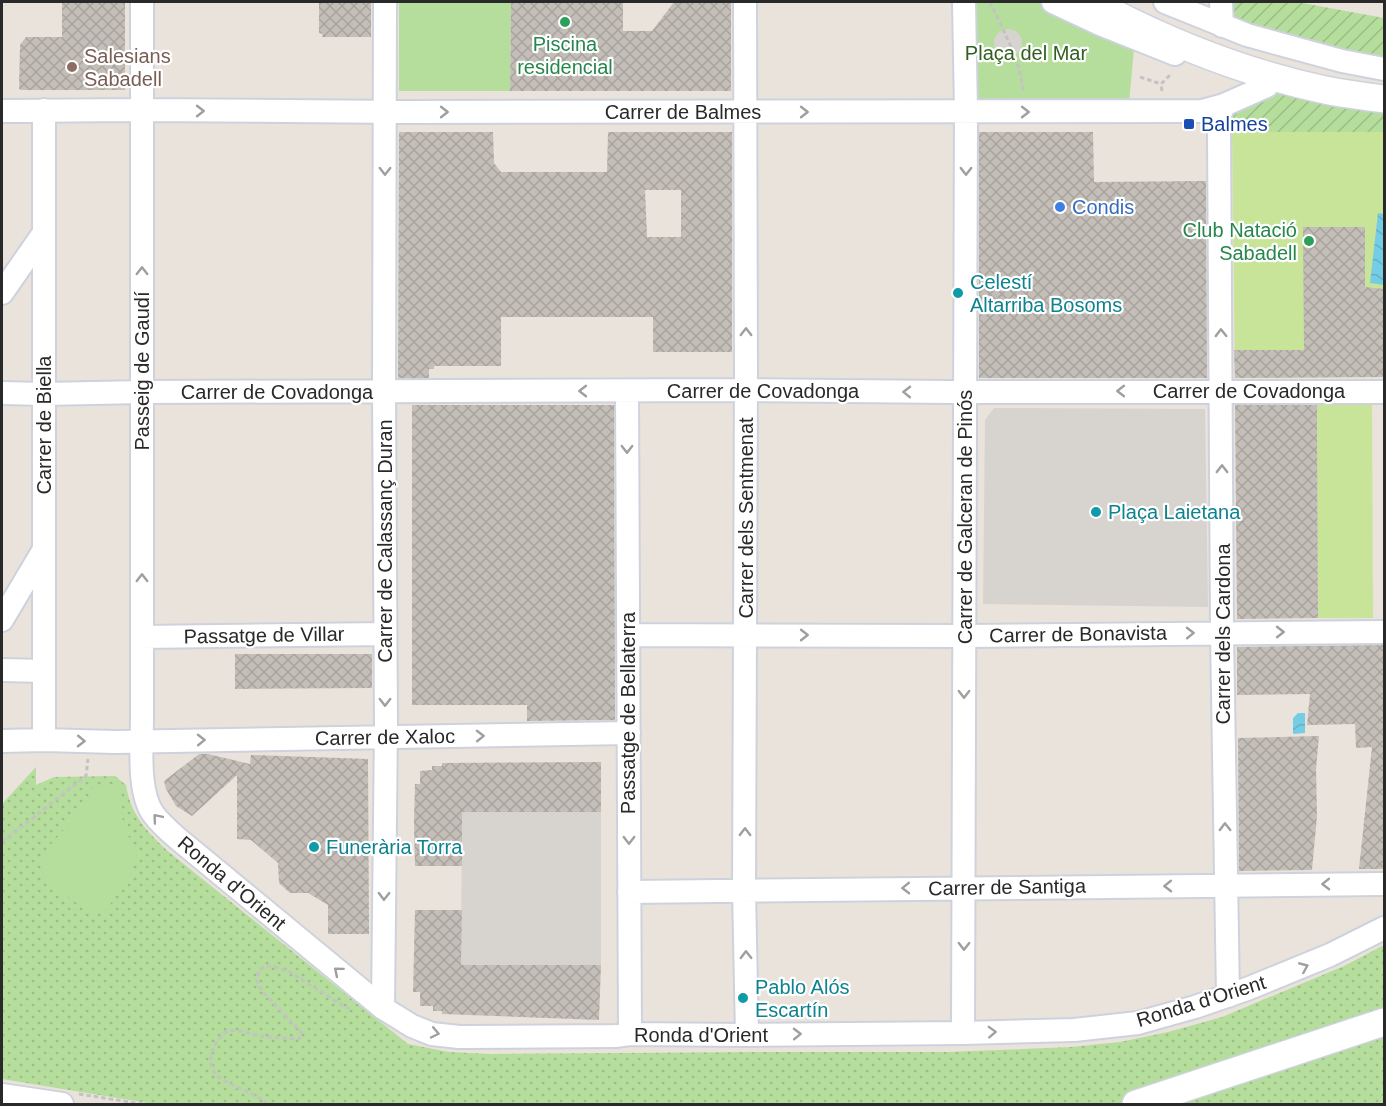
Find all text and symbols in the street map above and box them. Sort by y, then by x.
marker: Piscina residencial [558,15,572,29]
place label: Piscina residencial [517,33,613,78]
park label: Plaça del Mar [965,42,1087,64]
place label: Salesians Sabadell [84,45,171,90]
marker: Salesians Sabadell [65,60,79,74]
street label: Carrer de Balmes [605,101,761,123]
one-way arrow [195,104,204,117]
one-way arrow [439,106,448,118]
one-way arrow [799,106,808,118]
one-way arrow [1020,106,1029,118]
place label: Balmes [1201,113,1268,135]
marker: Balmes [1182,117,1196,131]
one-way arrow [379,166,391,175]
one-way arrow [960,166,972,175]
place label: Condis [1072,196,1134,218]
marker: Condis [1053,200,1067,214]
place label: Club Natació Sabadell [1182,219,1297,264]
marker: Club Natació Sabadell [1302,234,1316,248]
one-way arrow [136,266,148,275]
place label: Celestí Altarriba Bosoms [970,271,1122,316]
marker: Celestí Altarriba Bosoms [951,286,965,300]
street label: Passeig de Gaudí [131,291,153,451]
one-way arrow [740,327,752,336]
one-way arrow [1215,328,1227,337]
street label: Carrer de Biella [33,355,55,494]
street label: Carrer de Covadonga [667,380,860,402]
street label: Carrer de Covadonga [1153,380,1346,402]
street label: Carrer de Covadonga [181,381,374,403]
one-way arrow [578,385,587,397]
one-way arrow [902,385,911,398]
one-way arrow [1116,385,1125,398]
street label: Carrer de Galceran de Pinós [954,390,976,644]
street label: Carrer dels Sentmenat [735,417,757,619]
street label: Carrer de Calassanç Duran [374,419,396,663]
one-way arrow [621,445,634,454]
one-way arrow [1216,465,1228,474]
place label: Plaça Laietana [1108,501,1241,523]
marker: Plaça Laietana [1089,505,1103,519]
street label: Carrer dels Cardona [1212,543,1234,725]
one-way arrow [136,574,148,583]
street label: Passatge de Bellaterra [617,611,639,814]
street label: Carrer de Bonavista [989,621,1168,647]
street label: Passatge de Villar [183,623,345,647]
one-way arrow [1276,626,1285,638]
one-way arrow [1186,627,1195,639]
one-way arrow [799,628,808,641]
one-way arrow [958,690,970,699]
one-way arrow [379,697,391,706]
street label: Carrer de Xaloc [315,725,455,749]
one-way arrow [475,730,484,742]
one-way arrow [196,734,205,746]
one-way arrow [76,735,85,747]
one-way arrow [154,813,165,824]
one-way arrow [1219,822,1231,831]
one-way arrow [739,827,751,836]
street label: Ronda d'Orient [174,832,291,935]
place label: Funerària Torra [326,836,463,858]
one-way arrow [623,836,635,845]
marker: Funerària Torra [307,840,321,854]
street label: Carrer de Santiga [928,875,1087,899]
one-way arrow [1322,878,1331,890]
one-way arrow [1163,880,1172,892]
one-way arrow [901,882,910,894]
one-way arrow [378,892,390,901]
one-way arrow [958,942,970,951]
one-way arrow [740,951,752,960]
one-way arrow [1297,962,1308,974]
one-way arrow [334,967,345,978]
street label: Ronda d'Orient [1134,971,1269,1031]
place label: Pablo Alós Escartín [755,976,850,1021]
marker: Pablo Alós Escartín [736,991,750,1005]
street label: Ronda d'Orient [634,1024,768,1046]
one-way arrow [430,1026,440,1039]
one-way arrow [988,1026,997,1039]
one-way arrow [793,1028,802,1041]

